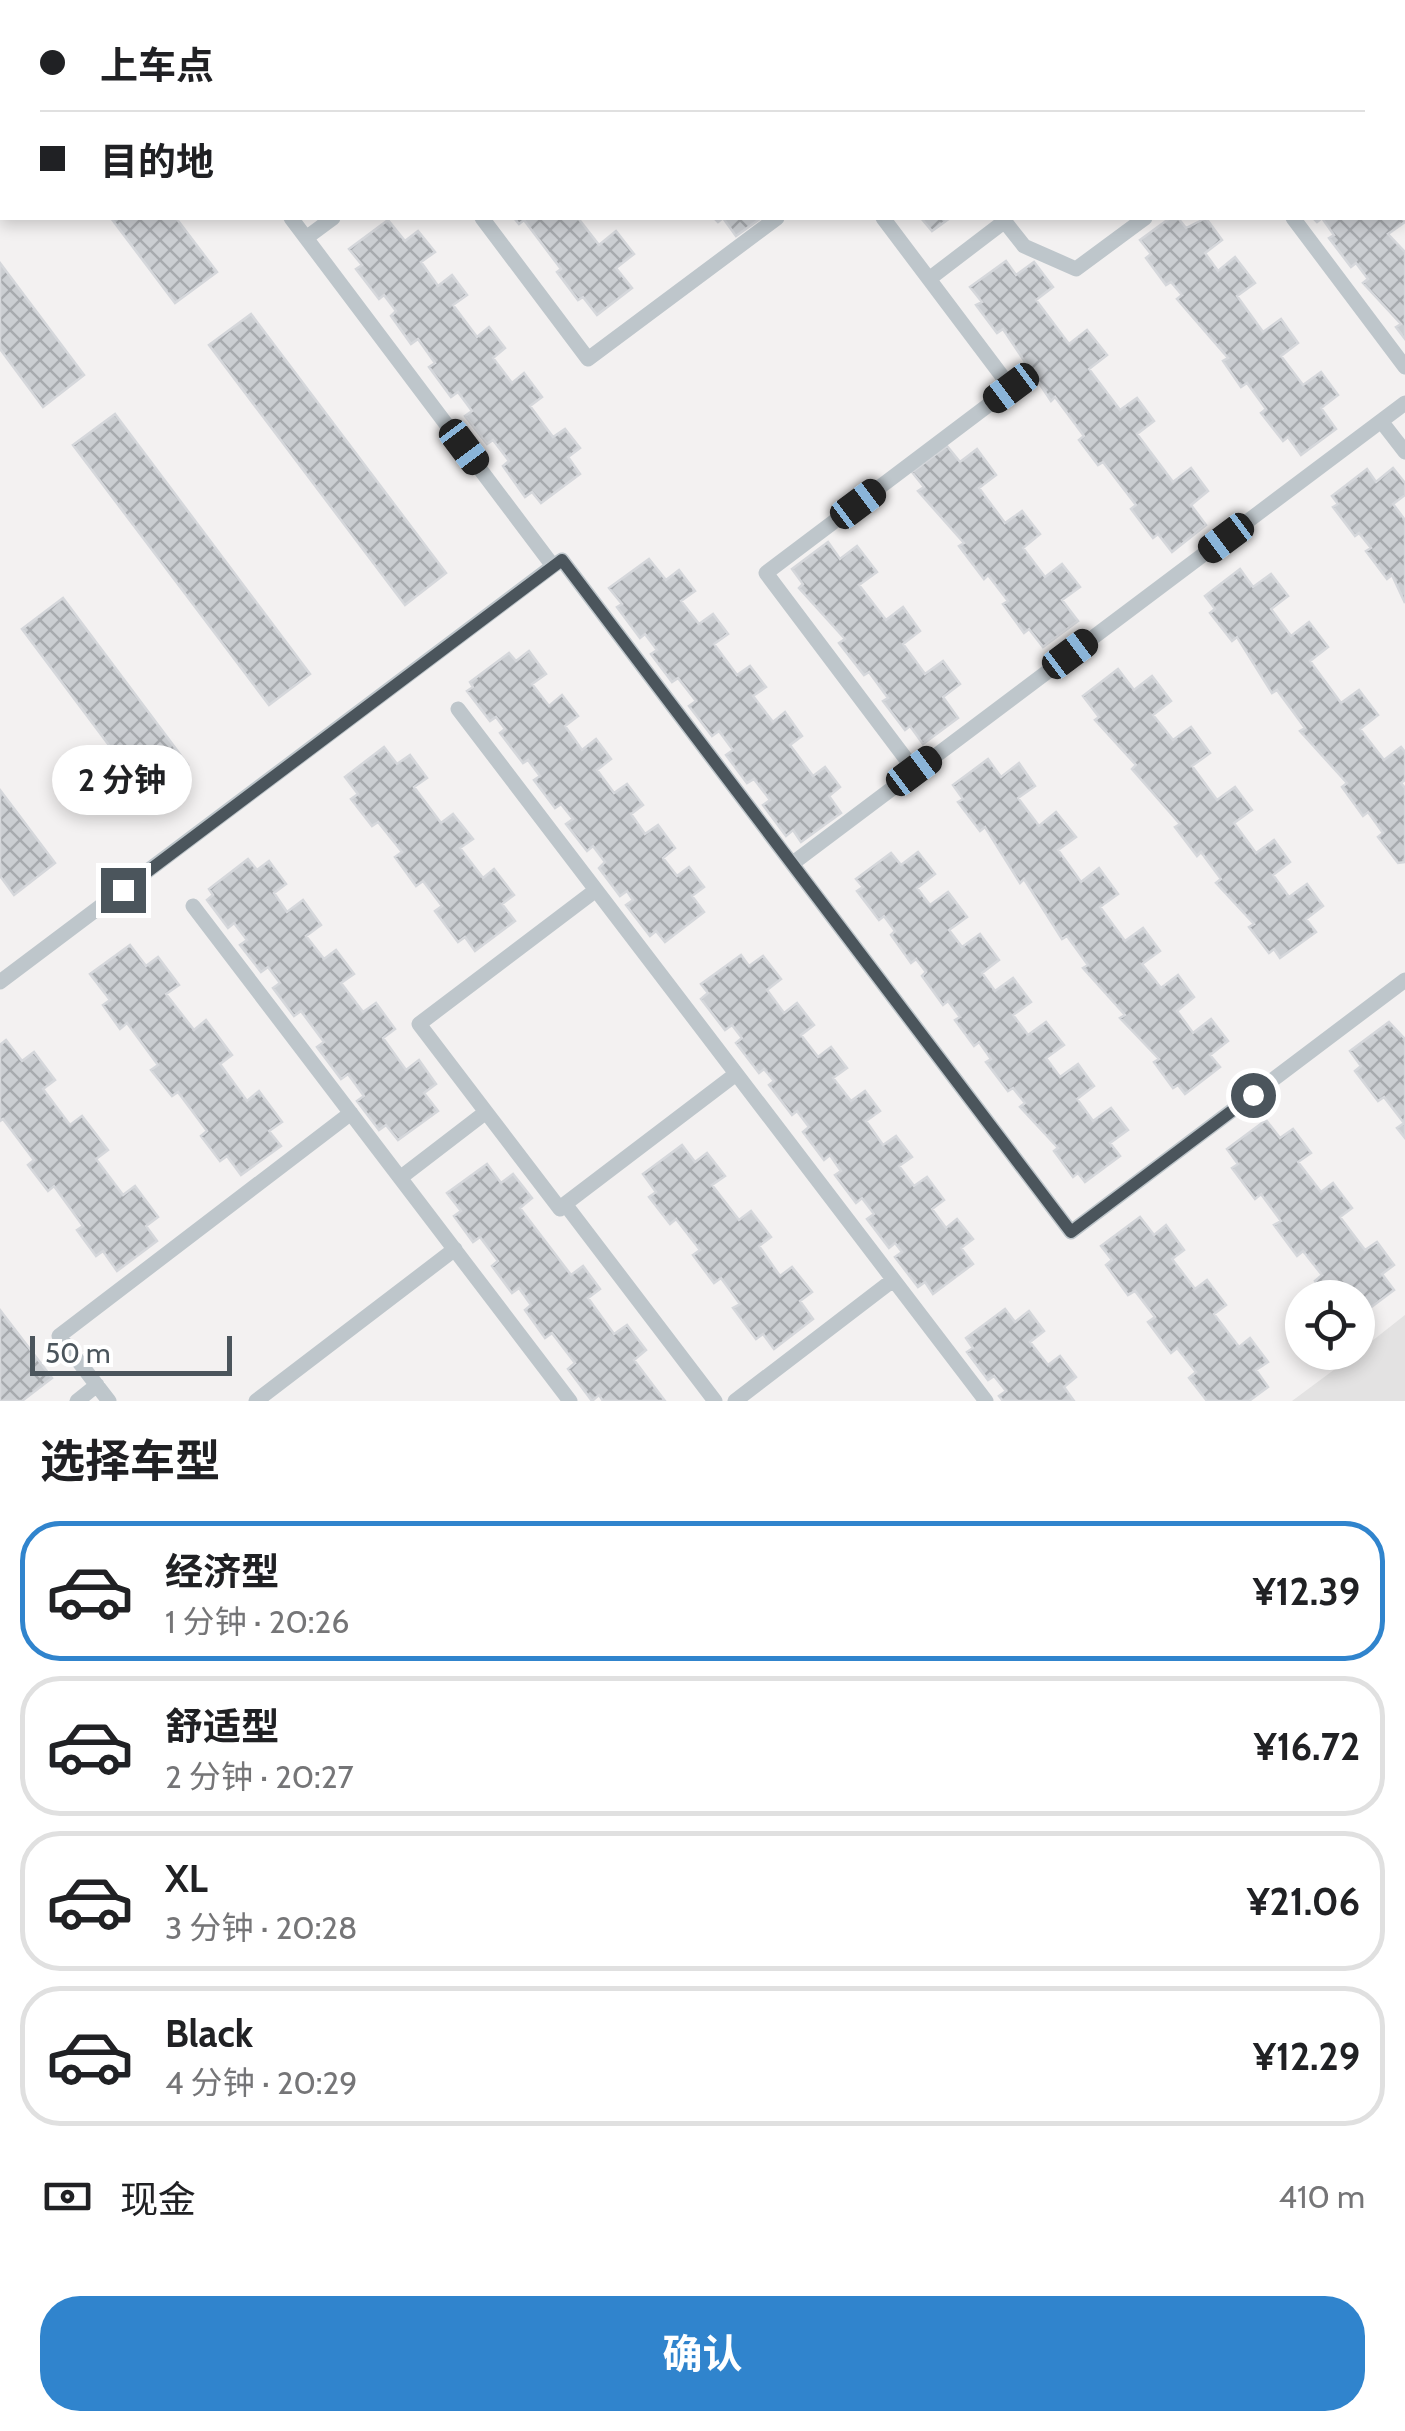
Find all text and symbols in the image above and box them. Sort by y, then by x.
text: 上车点 [100,42,214,89]
text: 目的地 [100,138,214,185]
car [978,358,1044,418]
car [434,414,494,480]
car [825,474,891,534]
car [1193,508,1259,568]
car [1037,624,1103,684]
car [881,741,947,801]
callout: 2 分钟 [53,745,193,815]
text: 2 分钟 [78,760,166,799]
route end [101,868,146,913]
route start [1231,1073,1276,1118]
map controls [1285,1280,1375,1370]
button: locate [1285,1280,1375,1370]
scale bar [30,1331,232,1376]
text: 50 m [45,1336,111,1370]
text: 选择车型 [40,1434,220,1488]
icon: car [45,1546,135,1636]
text: 经济型 [165,1548,279,1595]
text: ¥12.39 [1253,1568,1360,1615]
text: 1 分钟 · 20:26 [165,1602,349,1641]
icon: car [45,1701,135,1791]
text: 舒适型 [165,1703,279,1750]
text: ¥16.72 [1254,1723,1360,1770]
text: 2 分钟 · 20:27 [165,1757,354,1796]
text: XL [165,1855,208,1902]
icon: car [45,1856,135,1946]
text: ¥21.06 [1247,1878,1360,1925]
text: 3 分钟 · 20:28 [165,1908,357,1947]
text: Black [165,2010,253,2057]
icon: car [45,2011,135,2101]
text: ¥12.29 [1253,2033,1360,2080]
text: 4 分钟 · 20:29 [165,2063,357,2102]
icon: cash [40,2169,95,2224]
text: 现金 [120,2176,196,2223]
text: 410 m [1278,2177,1365,2216]
button: 确认 [40,2296,1365,2411]

